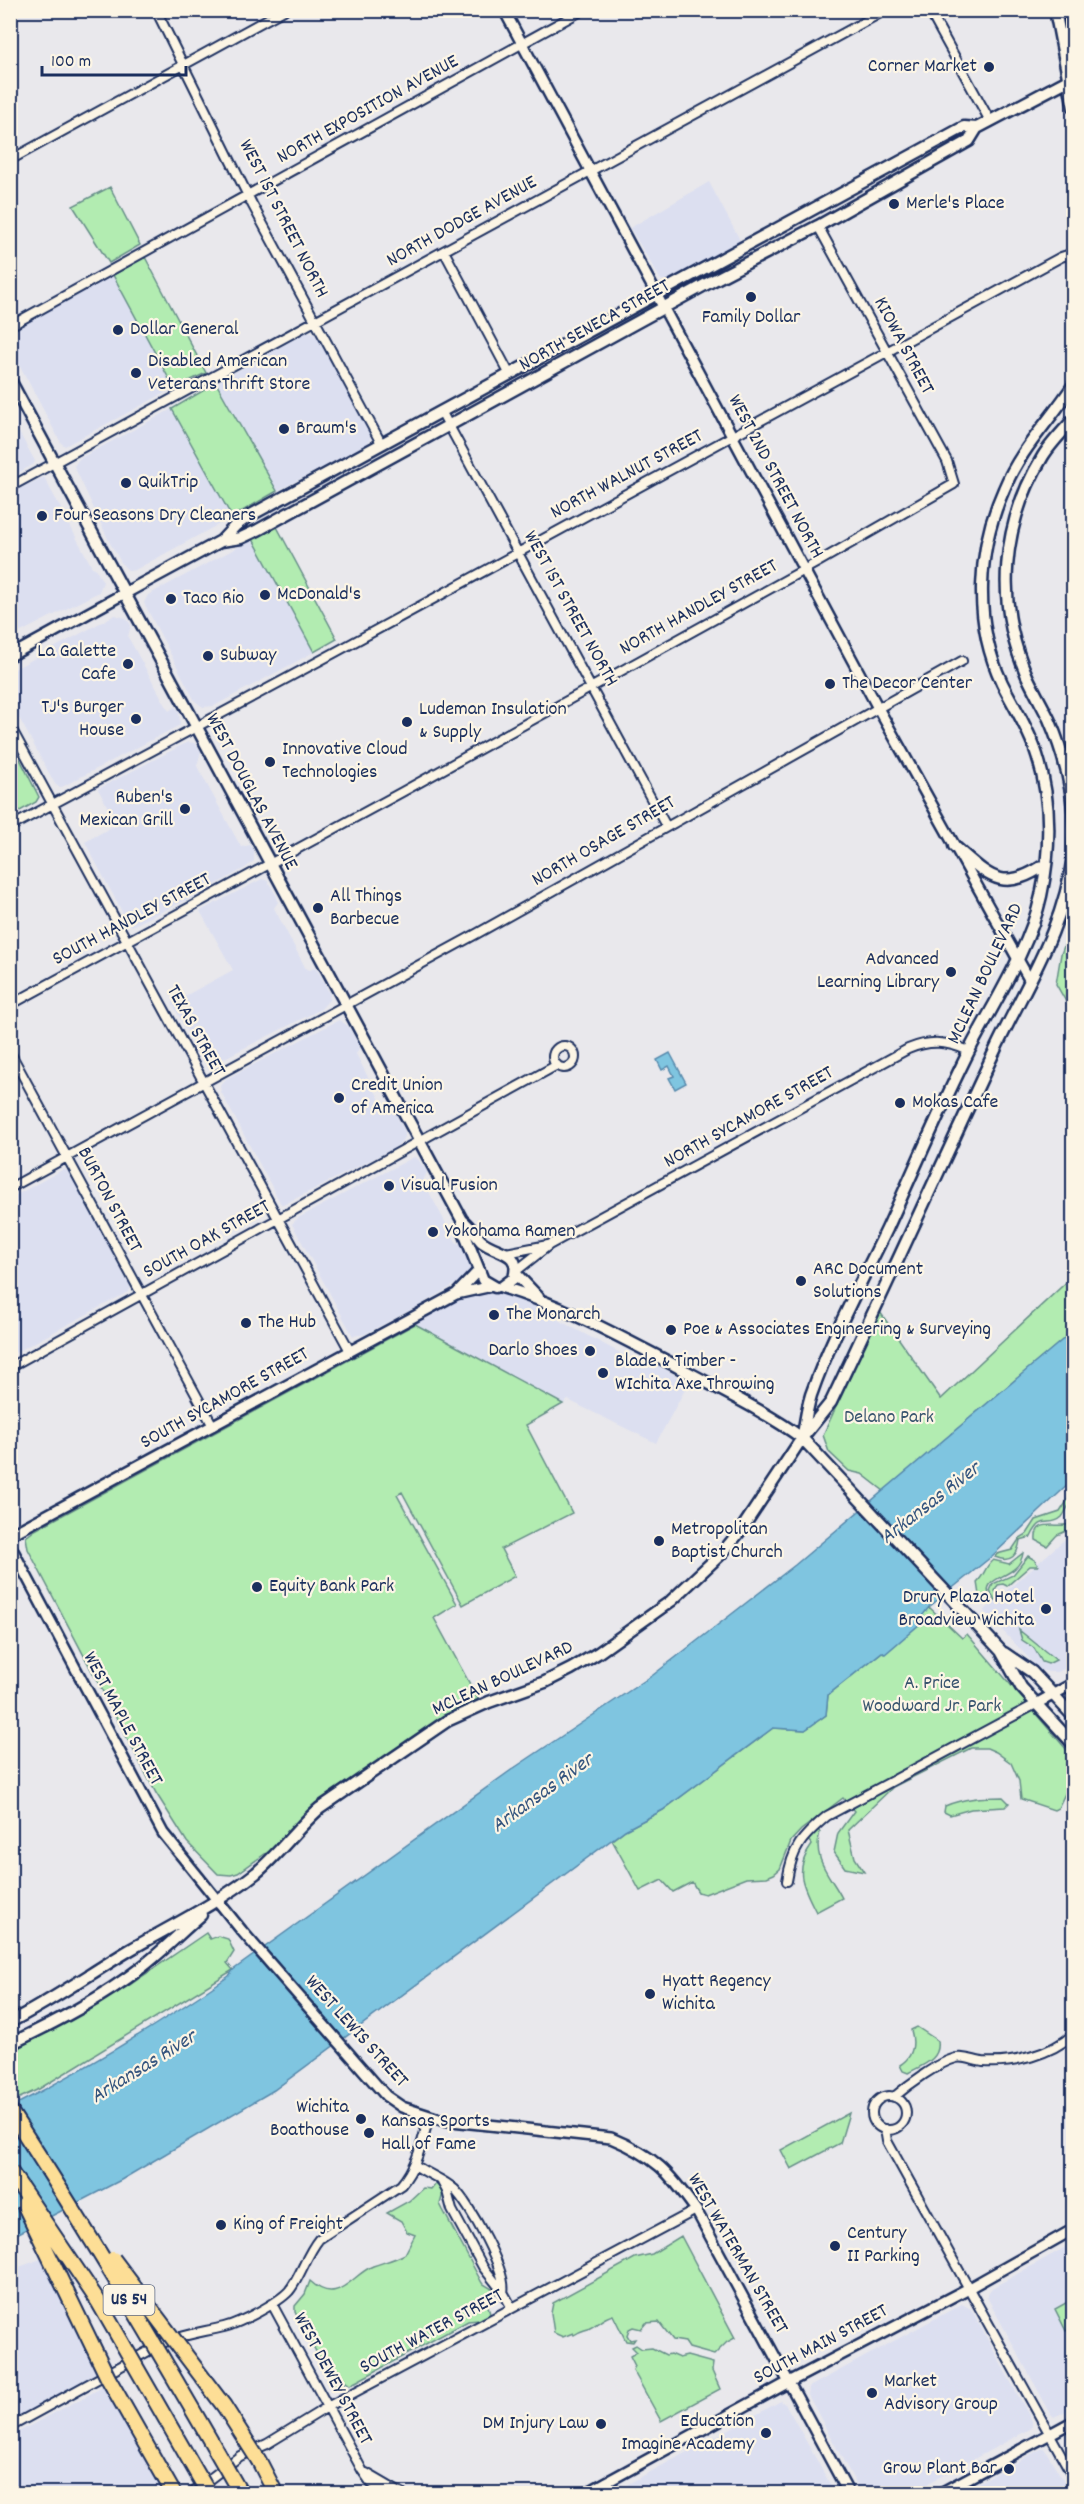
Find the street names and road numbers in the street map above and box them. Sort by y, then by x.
street label: NORTH EXPOSITION AVENUE [272,48,464,172]
street label: WEST 1ST STREET NORTH [231,135,335,303]
street label: NORTH DODGE AVENUE [382,169,542,275]
street label: NORTH SENECA STREET [514,273,676,379]
street label: KIOWA STREET [866,292,940,400]
street label: WEST 2ND STREET NORTH [720,390,830,564]
street label: NORTH WALNUT STREET [546,423,708,527]
street label: WEST 1ST STREET NORTH [515,526,625,692]
street label: NORTH HANDLEY STREET [615,553,783,663]
street label: WEST DOUGLAS AVENUE [198,709,304,875]
street label: NORTH OSAGE STREET [527,789,681,895]
street label: SOUTH HANDLEY STREET [48,866,216,974]
street label: MCLEAN BOULEVARD [941,899,1031,1049]
street label: TEXAS STREET [158,980,232,1082]
street label: NORTH SYCAMORE STREET [659,1060,839,1176]
street label: BURTON STREET [70,1142,148,1258]
street label: SOUTH OAK STREET [138,1193,276,1287]
street label: SOUTH SYCAMORE STREET [136,1341,314,1457]
street label: MCLEAN BOULEVARD [428,1634,578,1724]
street label: WEST MAPLE STREET [75,1647,169,1791]
street label: WEST LEWIS STREET [298,1969,414,2095]
street label: WEST WATERMAN STREET [680,2169,794,2339]
street label: SOUTH WATER STREET [355,2282,509,2382]
road number: US 54 [104,2285,154,2315]
street label: SOUTH MAIN STREET [749,2298,893,2392]
street label: WEST DEWEY STREET [285,2308,379,2450]

